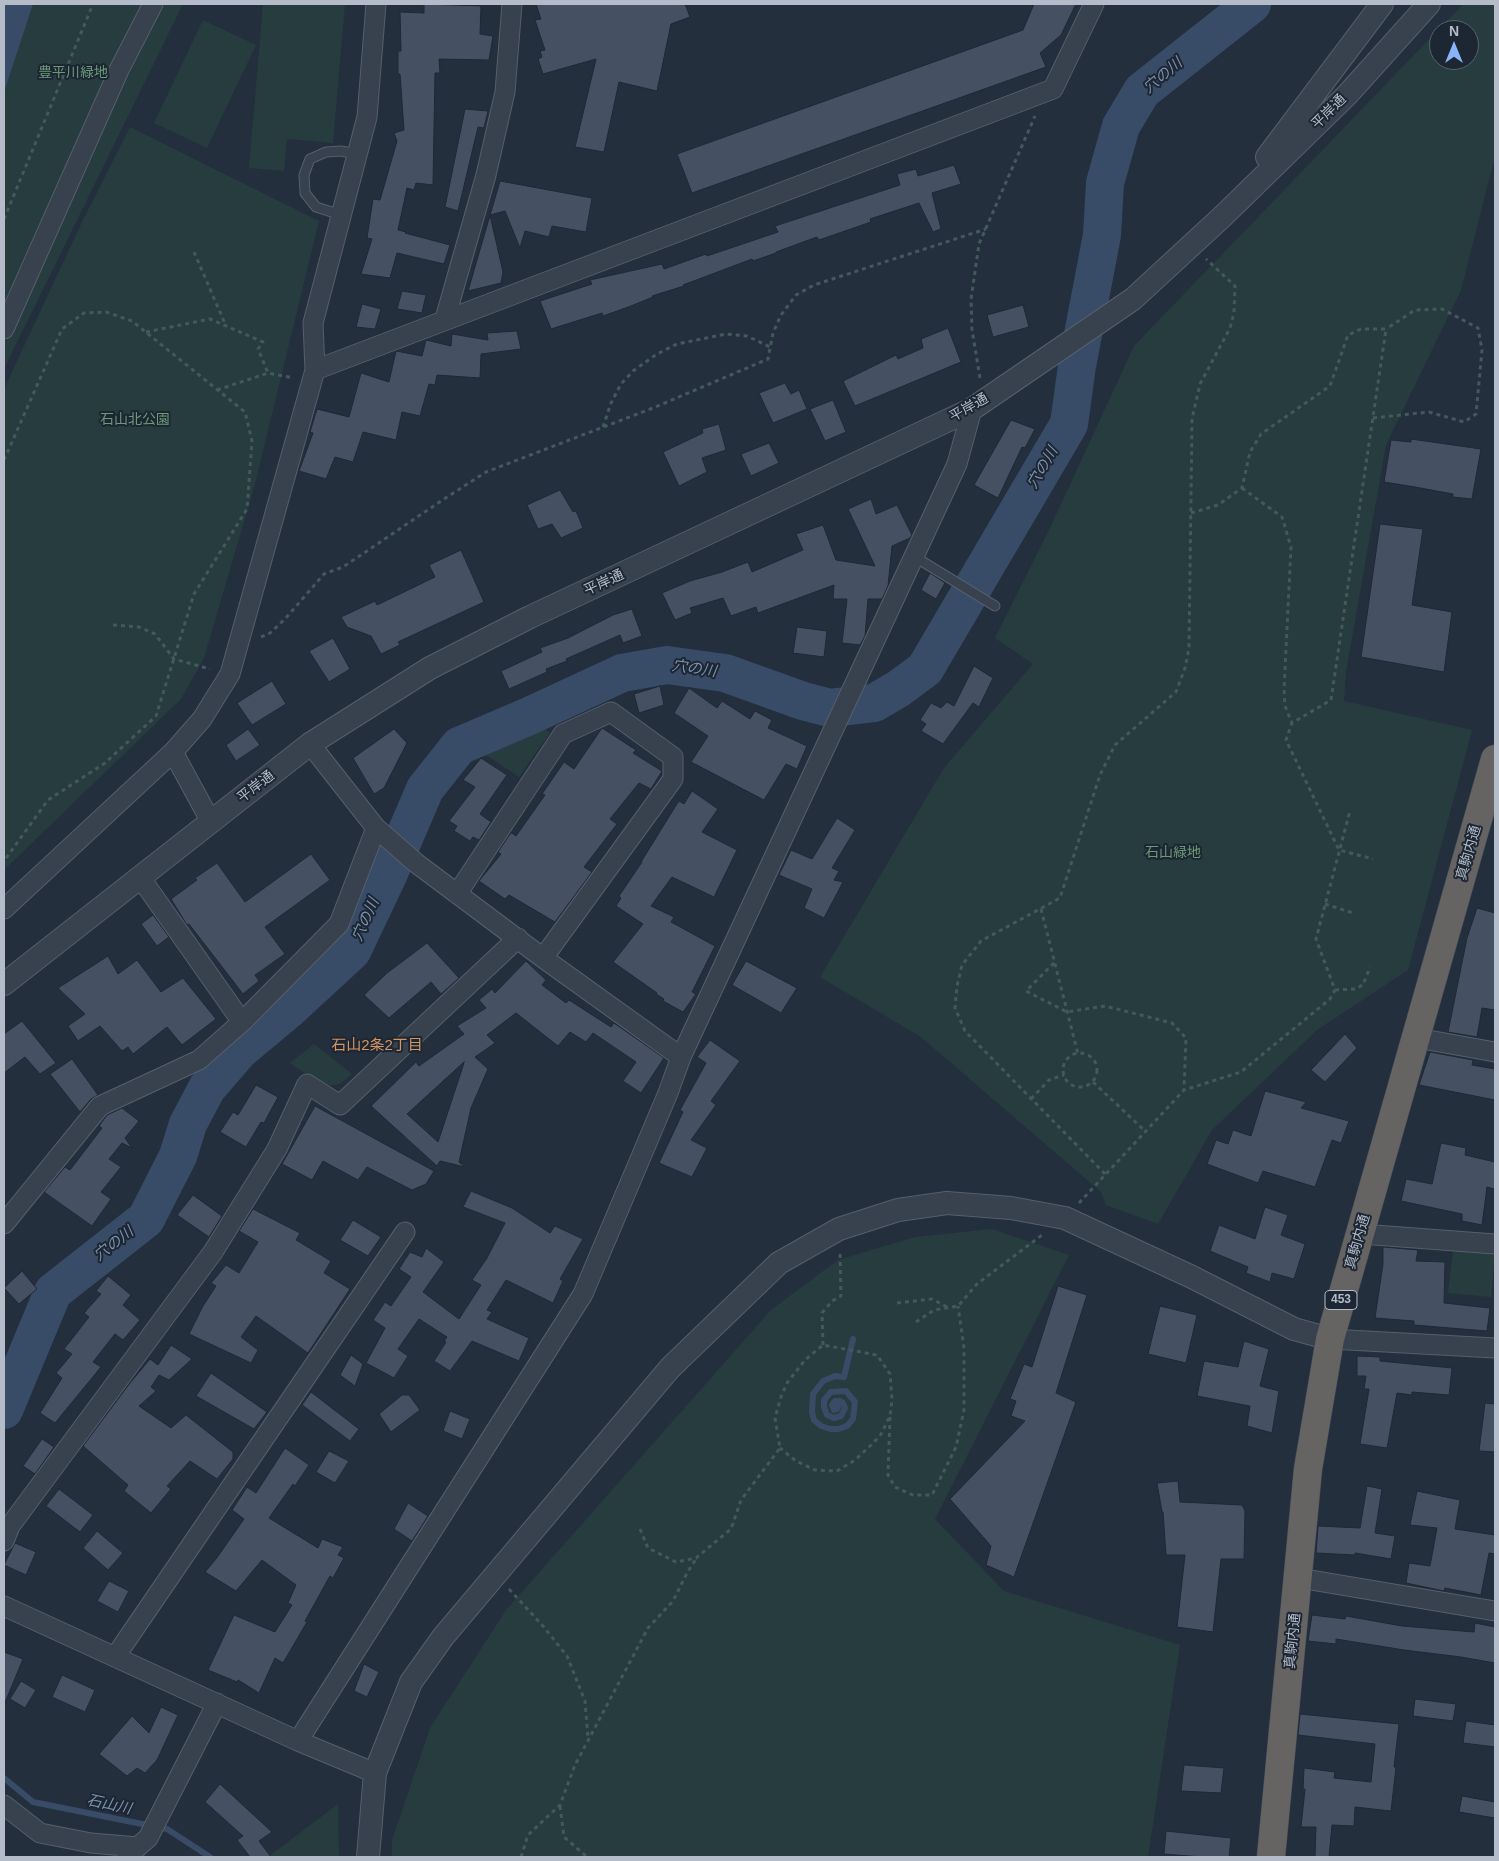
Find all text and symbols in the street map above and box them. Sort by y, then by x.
north arrow [1429,20,1479,70]
text: N [1449,23,1459,39]
water label: 穴の川 [1140,55,1186,97]
park label: 豊平川緑地 [38,65,108,81]
street label: 平岸通 [1308,91,1350,133]
street label: 平岸通 [947,390,991,426]
park label: 石山北公園 [100,412,170,428]
water label: 穴の川 [1024,444,1062,492]
street label: 平岸通 [581,567,627,599]
water label: 穴の川 [670,657,718,681]
street label: 平岸通 [234,767,278,807]
street label: 真駒内通 [1453,824,1485,882]
park label: 石山緑地 [1145,845,1201,861]
water label: 穴の川 [349,896,383,944]
district label: 石山2条2丁目 [331,1037,423,1055]
street label: 真駒内通 [1342,1213,1374,1271]
water label: 穴の川 [91,1223,137,1265]
road number: 453 [1325,1290,1357,1310]
street label: 真駒内通 [1282,1612,1304,1670]
water label: 石山川 [85,1792,133,1818]

